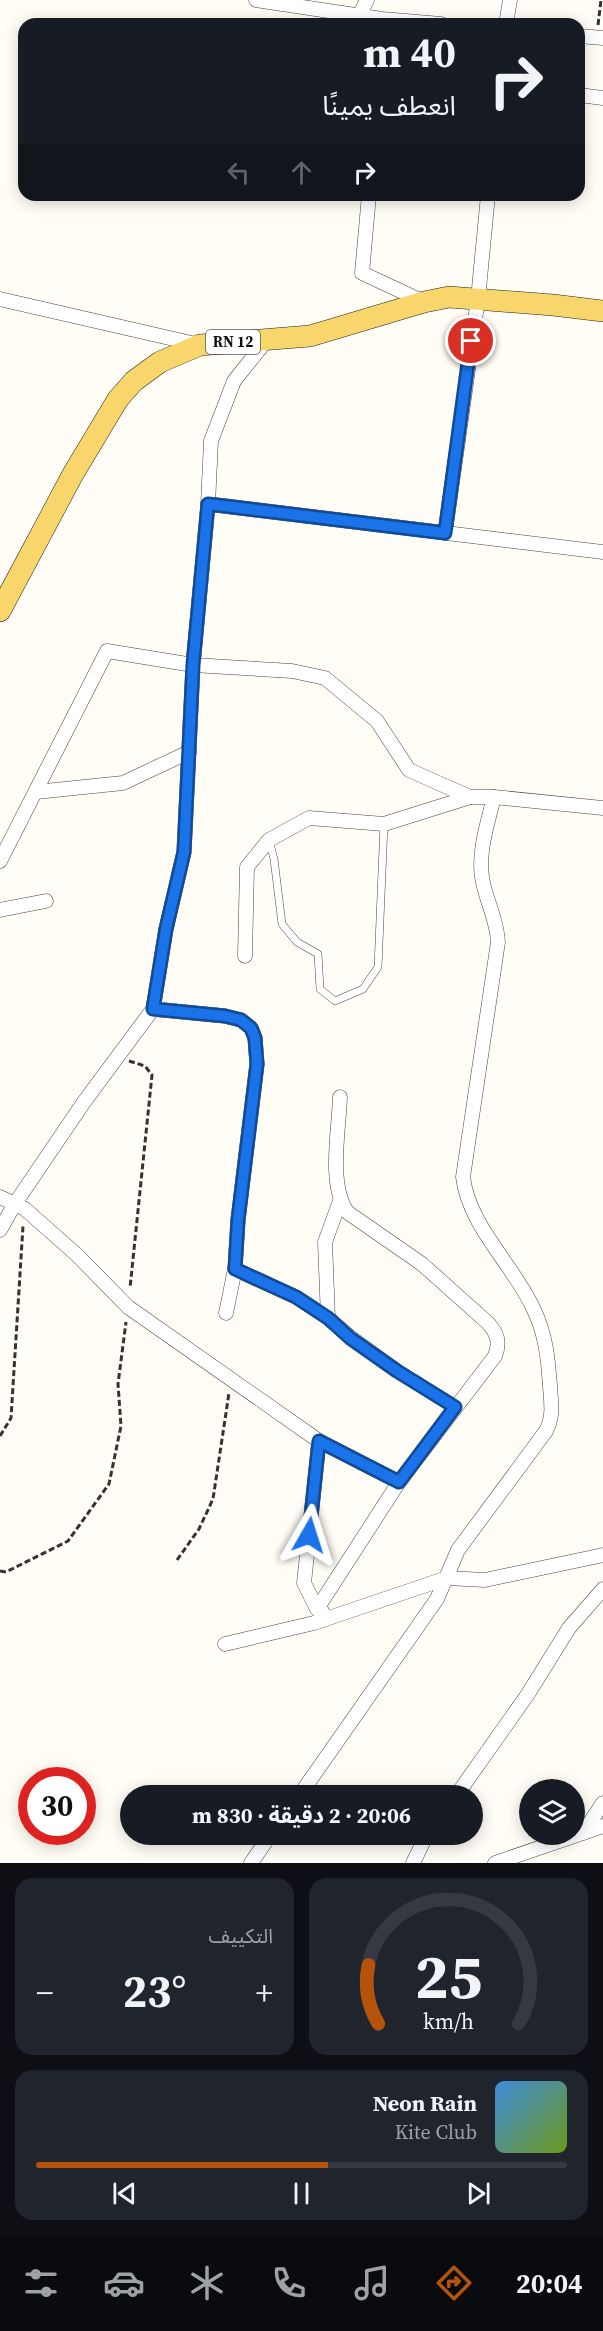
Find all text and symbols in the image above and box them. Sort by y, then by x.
text: 40 m [363,23,456,81]
icon: right [477,42,555,120]
text: انعطف يمينًا [322,87,456,124]
icon: left [222,156,255,189]
icon: ahead [285,156,318,189]
icon: right [348,156,381,189]
pin [445,315,496,366]
icon: arrive [454,324,487,357]
road number: RN 12 [206,330,260,354]
position arrow [277,1503,341,1567]
speed limit sign: 30 [18,1767,96,1845]
map controls [519,1779,585,1845]
button: layers [519,1779,585,1845]
text: 20:06 · 2 دقيقة · 830 m [192,1800,411,1830]
text: التكييف [209,1922,273,1950]
text: 25 [415,1933,482,2019]
text: 23° [123,1960,186,2022]
text: − [36,1970,54,2015]
text: + [255,1970,273,2015]
text: km/h [423,2007,474,2036]
text: Neon Rain [373,2088,477,2118]
text: Kite Club [395,2118,477,2146]
icon: previous [108,2177,141,2210]
icon: pause [285,2177,318,2210]
icon: next [462,2177,495,2210]
icon: filters [20,2262,62,2304]
icon: car [103,2262,145,2304]
icon: climate [186,2262,228,2304]
icon: phone [268,2262,310,2304]
icon: music [351,2262,393,2304]
icon: directions [433,2262,475,2304]
text: 20:04 [516,2265,583,2302]

